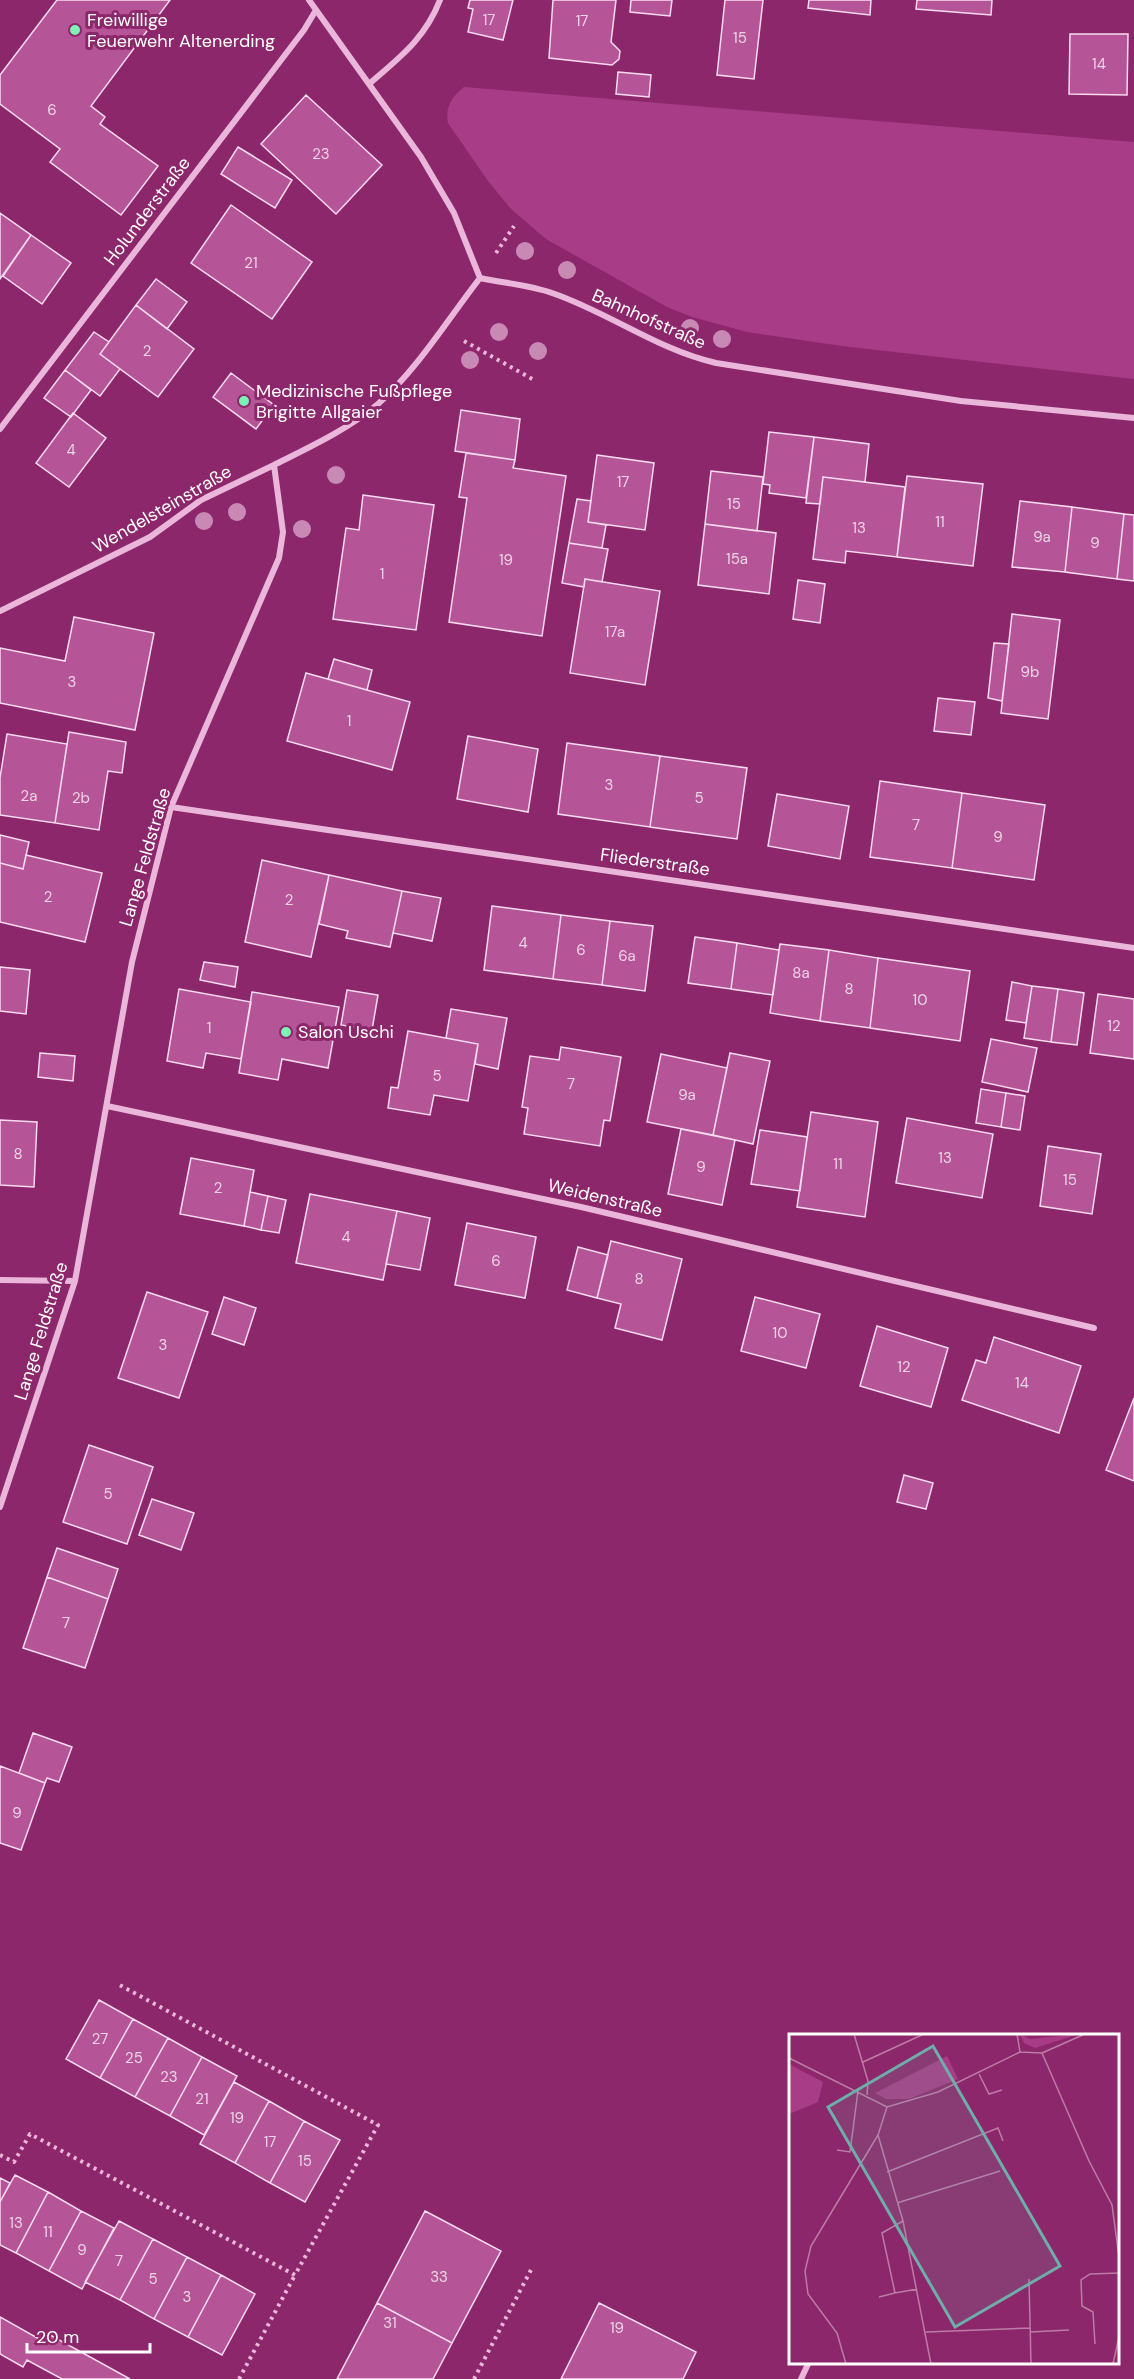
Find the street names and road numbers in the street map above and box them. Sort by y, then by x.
street label: Holunderstraße [98,152,196,270]
street label: Bahnhofstraße [588,283,710,355]
street label: Wendelsteinstraße [88,459,236,559]
street label: Lange Feldstraße [114,785,176,929]
street label: Fliederstraße [599,842,711,882]
street label: Weidenstraße [545,1173,665,1223]
street label: Lange Feldstraße [9,1259,73,1403]

